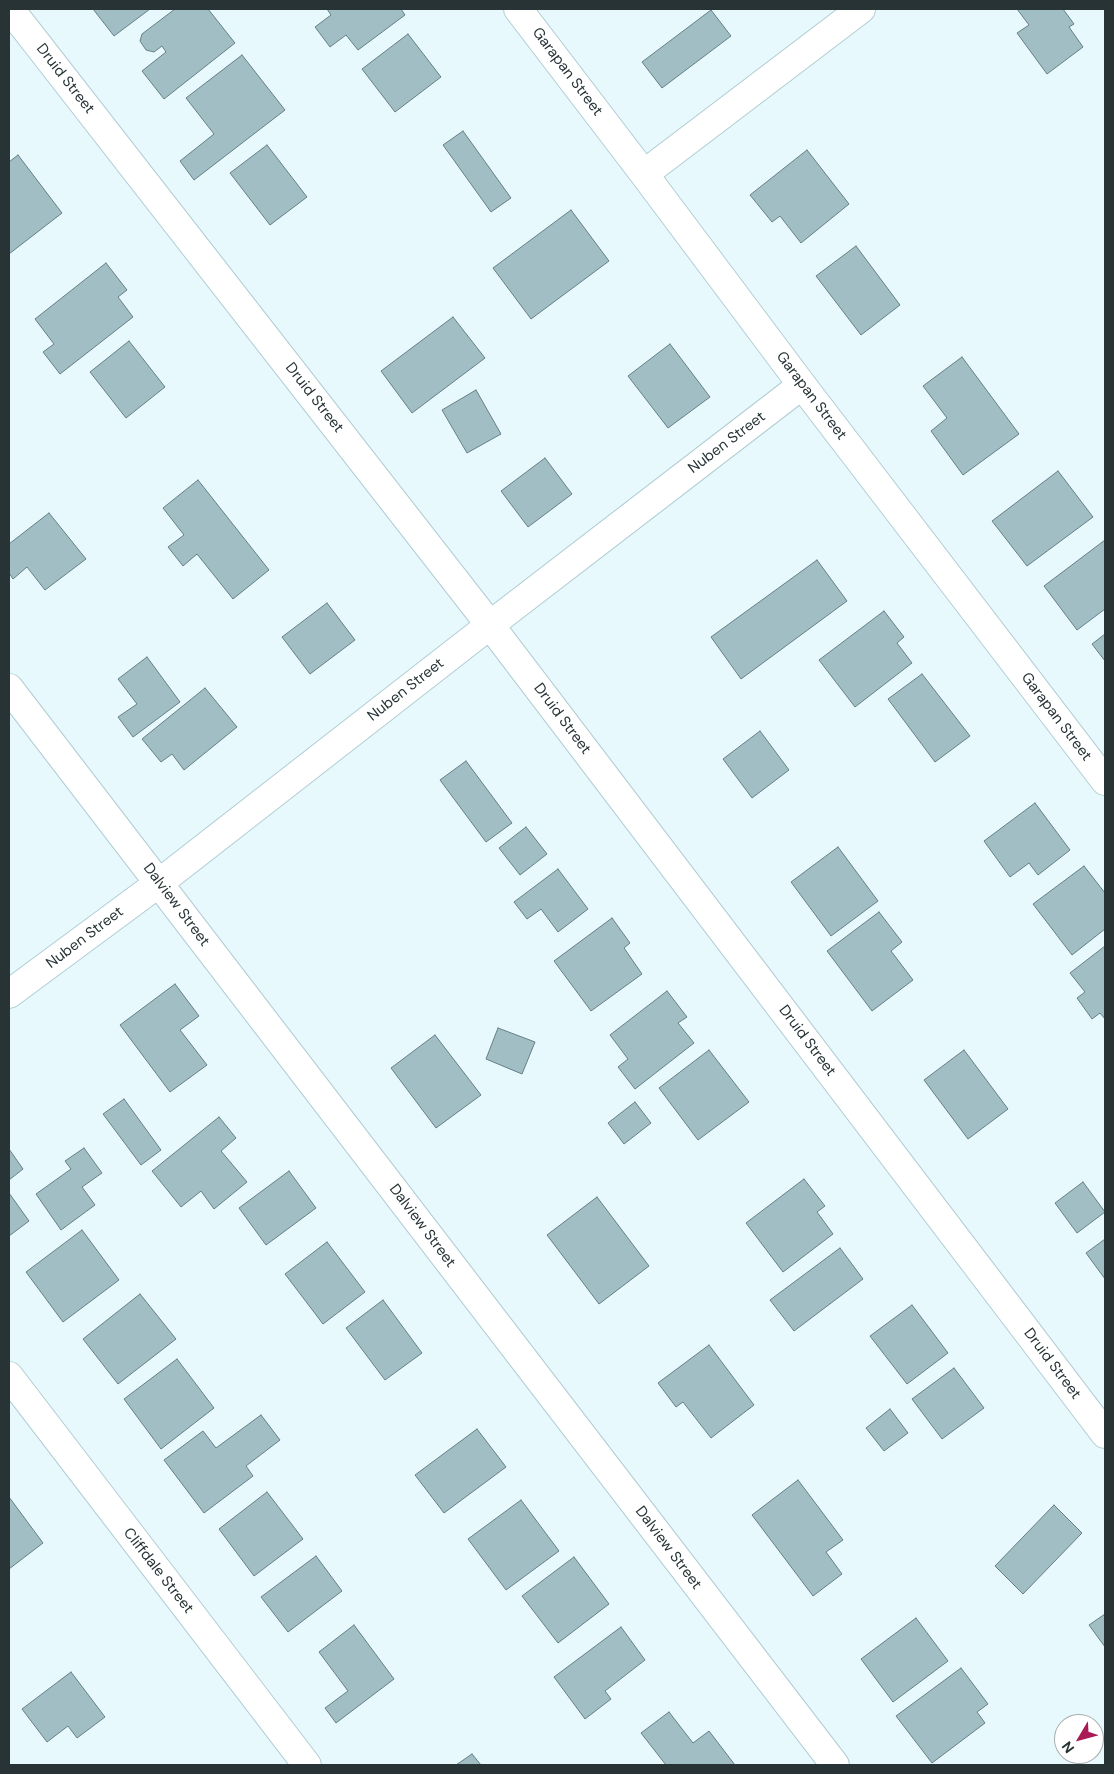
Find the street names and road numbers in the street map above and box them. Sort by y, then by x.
street label: Garapan Street [528,24,606,120]
street label: Druid Street [32,40,98,118]
street label: Garapan Street [772,348,850,444]
street label: Druid Street [281,359,347,437]
street label: Nuben Street [685,408,769,478]
street label: Nuben Street [364,655,448,725]
street label: Garapan Street [1017,669,1095,765]
street label: Druid Street [530,680,594,758]
street label: Dalview Street [139,860,213,950]
street label: Nuben Street [43,903,127,973]
street label: Druid Street [775,1002,839,1080]
street label: Dalview Street [385,1181,459,1271]
street label: Druid Street [1020,1325,1084,1403]
street label: Dalview Street [631,1503,705,1593]
street label: Cliffdale Street [119,1525,197,1617]

